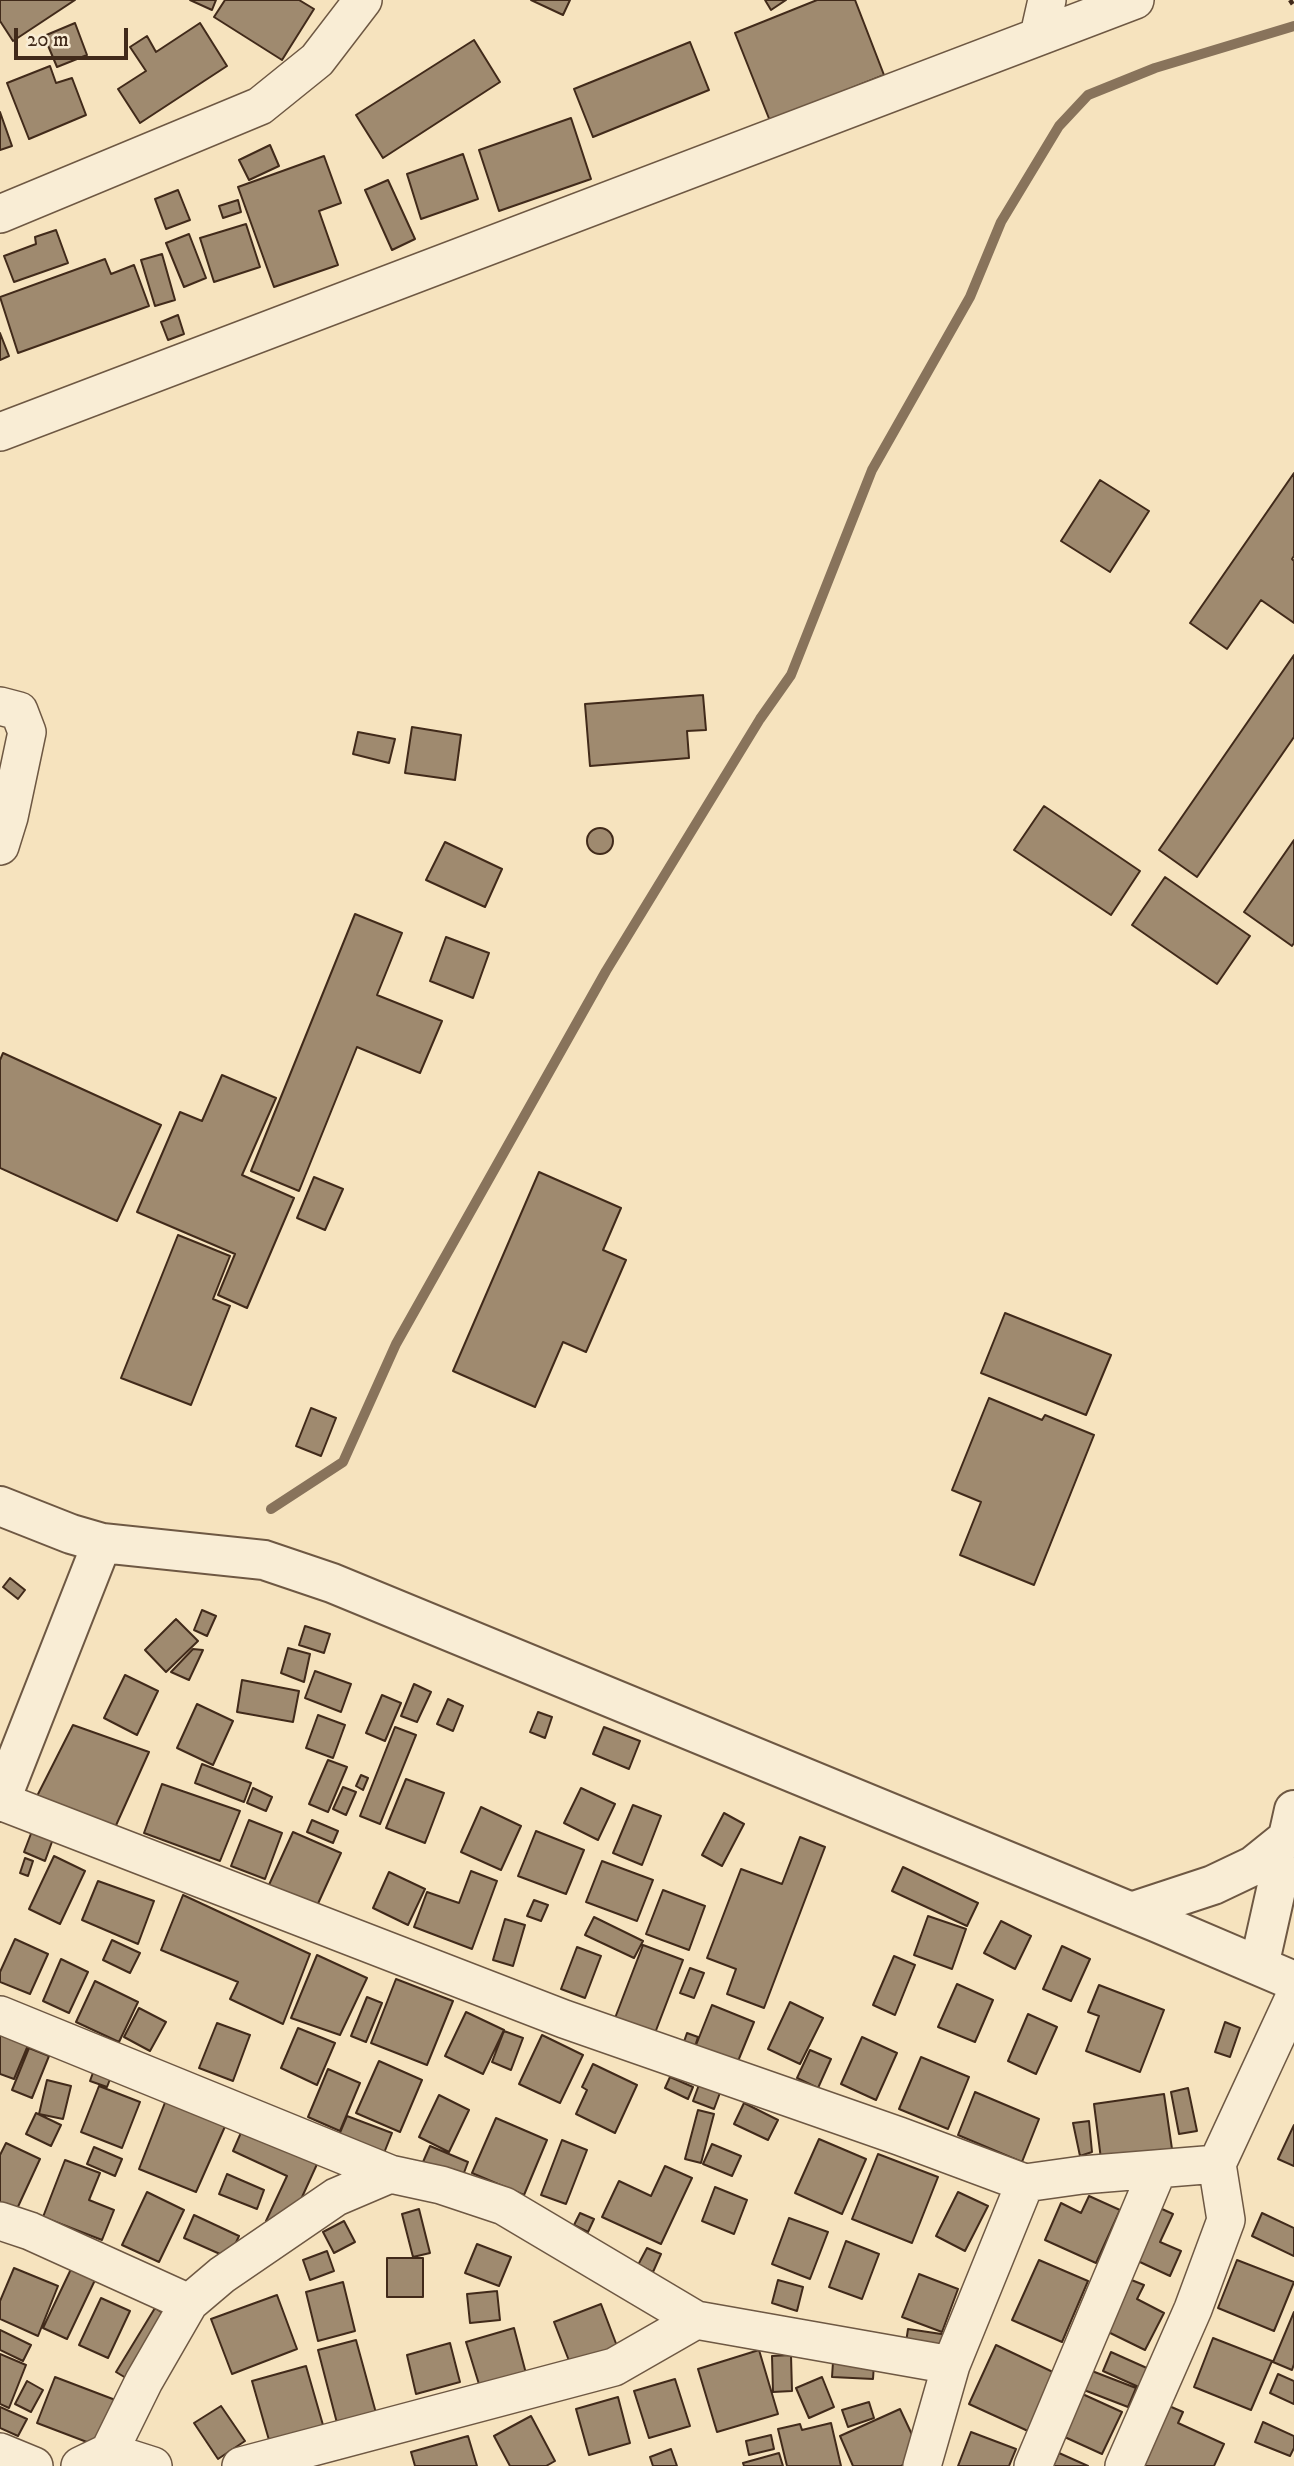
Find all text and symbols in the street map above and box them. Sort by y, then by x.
scale bar [18,14,131,58]
text: 20 m [27,27,69,53]

